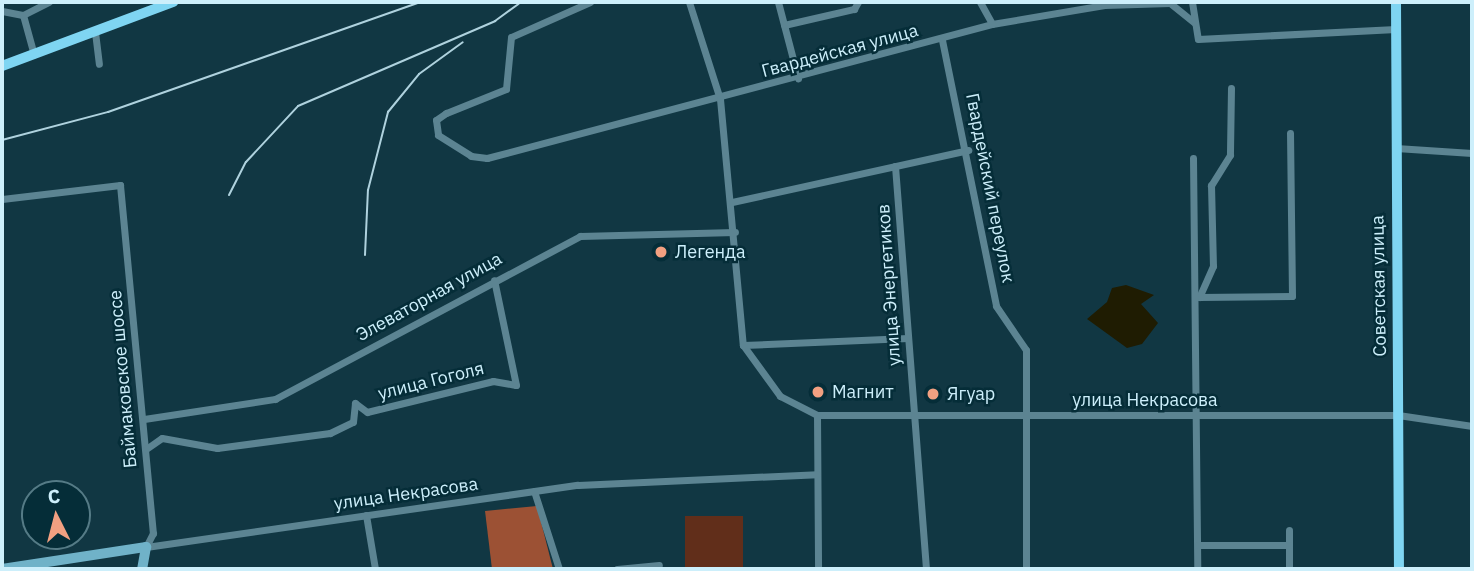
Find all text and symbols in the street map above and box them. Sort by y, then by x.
street label: Гвардейская улица [759,20,921,82]
street label: Гвардейский переулок [961,91,1019,285]
street label: улица Энергетиков [873,203,905,367]
street label: Советская улица [1367,215,1391,357]
place label: Легенда [675,241,746,263]
marker: Легенда [653,244,669,260]
street label: Элеваторная улица [352,248,506,346]
street label: Баймаковское шоссе [104,289,142,469]
street label: улица Гоголя [376,357,486,405]
place label: Магнит [832,381,894,403]
place label: Ягуар [947,383,995,405]
marker: Магнит [810,384,826,400]
marker: Ягуар [925,386,941,402]
street label: улица Некрасова [1072,389,1218,411]
street label: улица Некрасова [333,473,479,515]
north arrow [21,480,91,550]
text: С [47,484,61,509]

